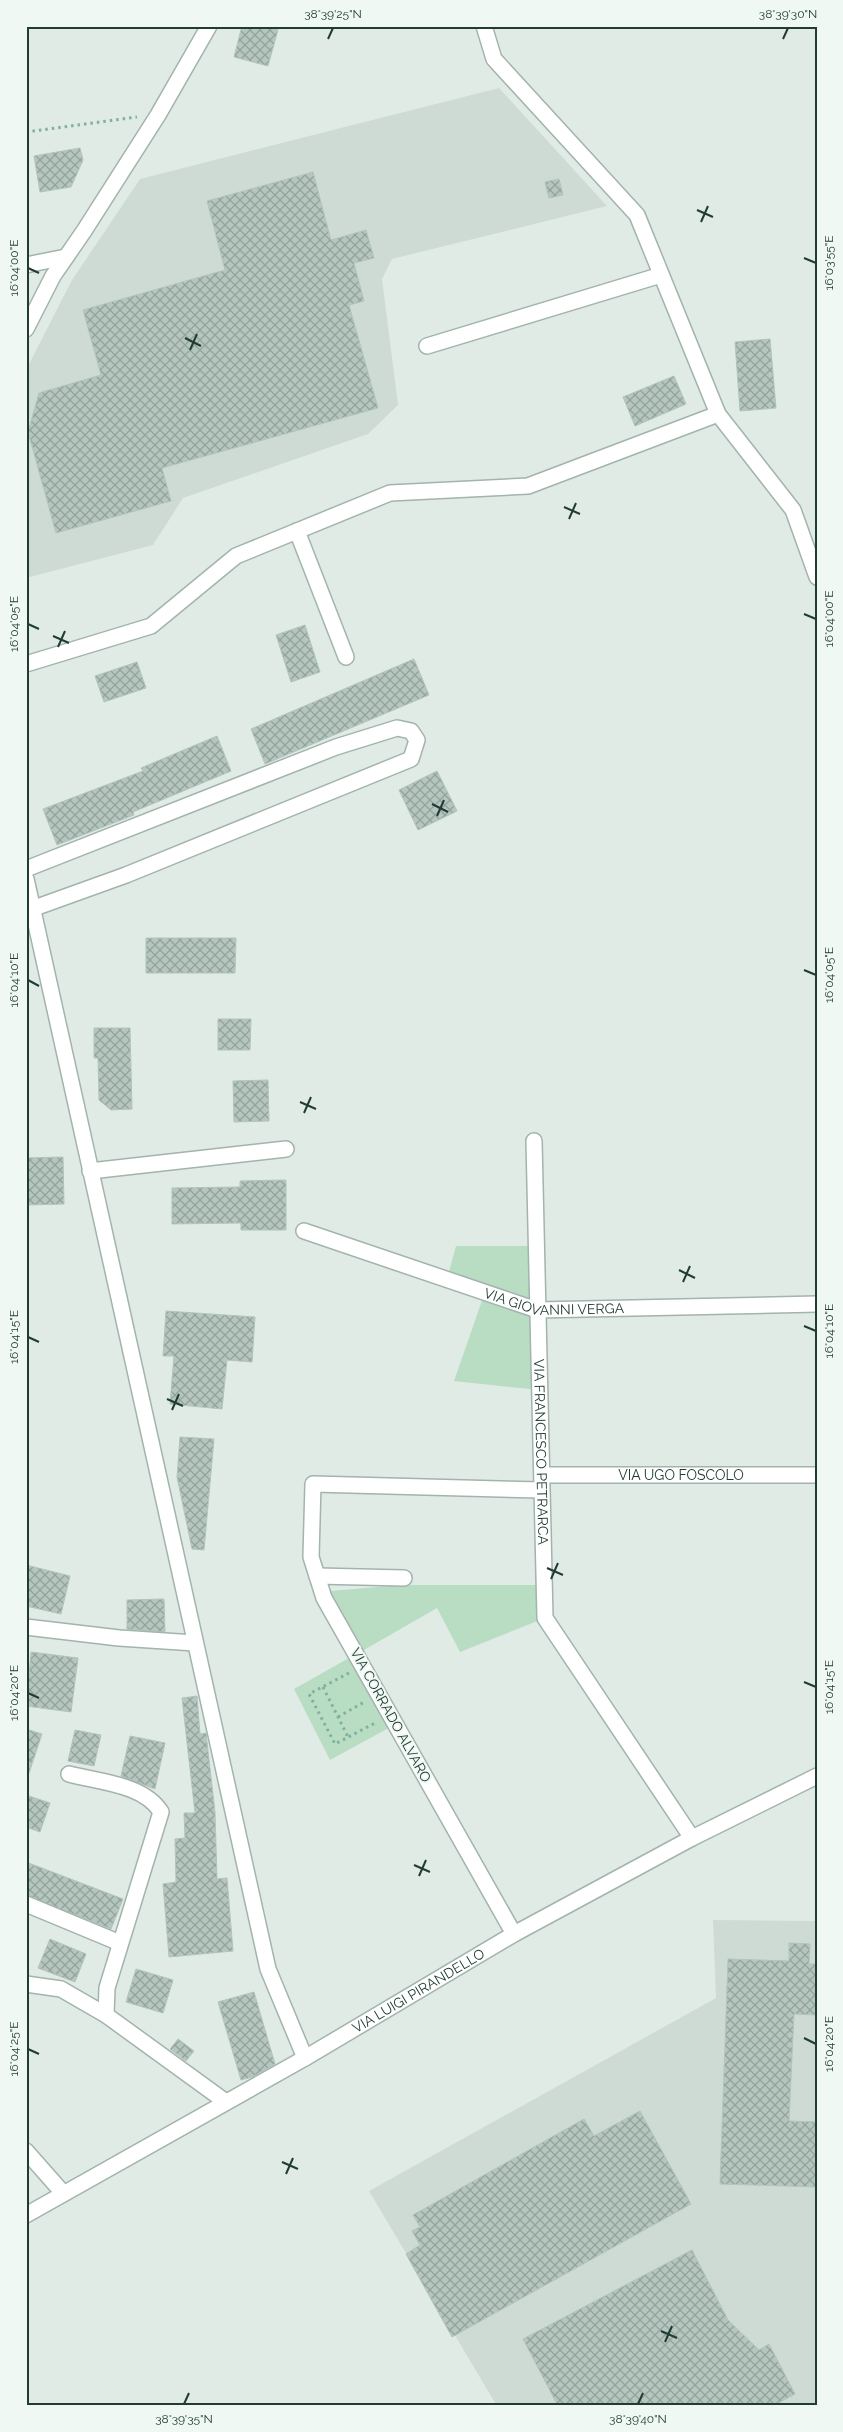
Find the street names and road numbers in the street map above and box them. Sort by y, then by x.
street label: VIA GIOVANNI VERGA [482,1285,625,1319]
street label: VIA FRANCESCO PETRARCA [531,1359,551,1546]
street label: VIA UGO FOSCOLO [618,1467,744,1483]
street label: VIA CORRADO ALVARO [347,1645,435,1785]
street label: VIA LUIGI PIRANDELLO [349,1945,487,2036]

